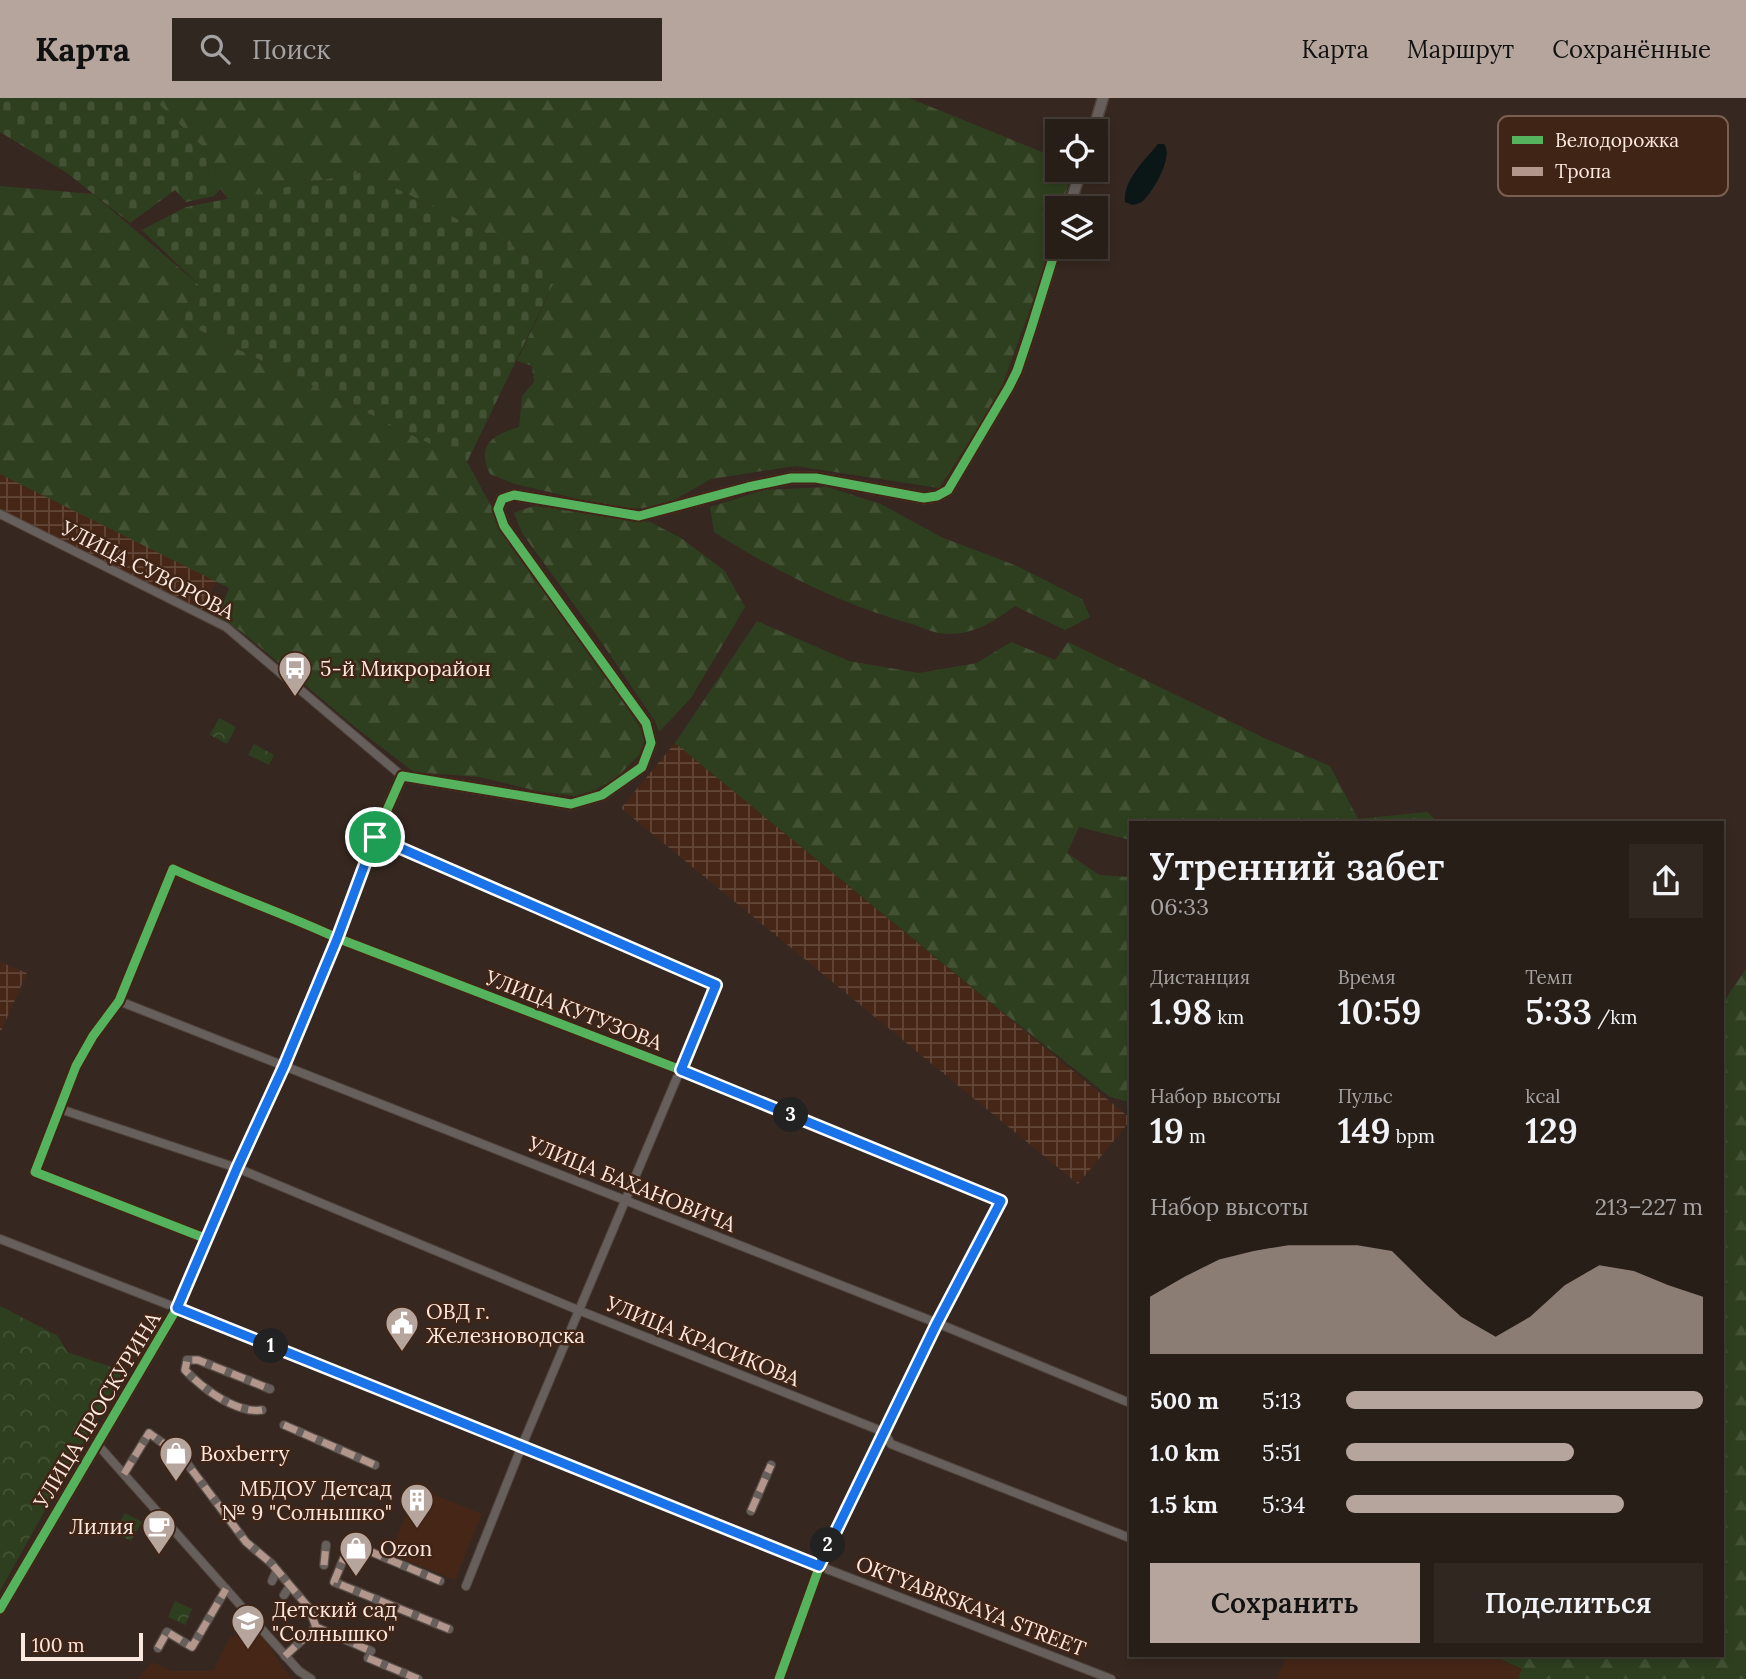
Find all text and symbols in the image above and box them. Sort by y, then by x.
search box [172,18,662,81]
text: Карта [35,28,130,70]
icon: search [196,30,234,68]
text: Поиск [252,33,331,66]
text: Карта [1301,34,1369,65]
text: Маршрут [1407,34,1514,65]
text: Сохранённые [1552,34,1711,65]
legend [1498,116,1728,196]
map controls [1045,119,1108,259]
button: locate [1045,119,1108,182]
text: Велодорожка [1555,128,1679,152]
text: Тропа [1555,159,1611,183]
button: layers [1045,196,1108,259]
street label: УЛИЦА СУВОРОВА [56,514,240,626]
bus stop icon: 5-й Микрорайон [276,649,314,698]
place label: 5-й Микрорайон [320,655,491,682]
pin [345,807,405,867]
icon: arrive [356,818,394,856]
text: Утренний забег [1150,842,1445,890]
button: share [1629,844,1703,918]
text: 06:33 [1150,892,1209,921]
street label: УЛИЦА КУТУЗОВА [481,963,667,1057]
text: Дистанция [1150,965,1250,989]
text: Время [1338,965,1395,989]
text: Темп [1525,965,1573,989]
text: 1.98 [1150,989,1212,1034]
text: 10:59 [1338,989,1421,1034]
text: 5:33 [1525,989,1592,1034]
text: km [1212,1005,1244,1029]
text: /km [1592,1005,1637,1029]
text: Набор высоты [1150,1084,1281,1108]
text: Пульс [1338,1084,1393,1108]
text: kcal [1525,1084,1560,1108]
pin: 3 [774,1098,808,1132]
text: 3 [785,1102,796,1126]
text: 19 [1150,1108,1184,1153]
text: 149 [1338,1108,1391,1153]
text: 129 [1525,1108,1578,1153]
text: m [1184,1124,1206,1148]
text: bpm [1391,1124,1435,1148]
street label: УЛИЦА БАХАНОВИЧА [523,1130,741,1238]
text: Набор высоты [1150,1192,1308,1221]
text: 213–227 m [1595,1192,1703,1221]
street label: УЛИЦА КРАСИКОВА [601,1289,805,1393]
place label: ОВД г. Железноводска [426,1298,585,1349]
public building icon: ОВД г. Железноводска [383,1304,421,1353]
street label: УЛИЦА ПРОСКУРИНА [27,1306,167,1514]
pin: 1 [254,1328,288,1364]
text: 1 [267,1333,274,1357]
text: 500 m [1150,1386,1219,1415]
text: 5:13 [1262,1386,1301,1415]
shop icon: Boxberry [157,1434,195,1483]
text: 1.0 km [1150,1438,1220,1467]
text: 5:51 [1262,1438,1301,1467]
place label: Boxberry [200,1440,290,1467]
place label: МБДОУ Детсад № 9 "Солнышко" [221,1475,392,1526]
building icon: МБДОУ Детсад № 9 "Солнышко" [398,1481,436,1530]
text: 1.5 km [1150,1490,1218,1519]
text: 5:34 [1262,1490,1306,1519]
cafe icon: Лилия [140,1507,178,1556]
place label: Лилия [69,1513,134,1540]
pin: 2 [810,1528,846,1562]
shop icon: Ozon [337,1529,375,1578]
text: 2 [822,1532,833,1556]
place label: Ozon [380,1535,433,1562]
street label: OKTYABRSKAYA STREET [852,1550,1090,1662]
button: Сохранить [1150,1563,1420,1643]
button: Поделиться [1434,1563,1703,1643]
place label: Детский сад "Солнышко" [272,1596,397,1647]
school or university icon: Детский сад "Солнышко" [229,1602,267,1651]
scale bar [21,1630,144,1662]
text: 100 m [32,1633,85,1657]

